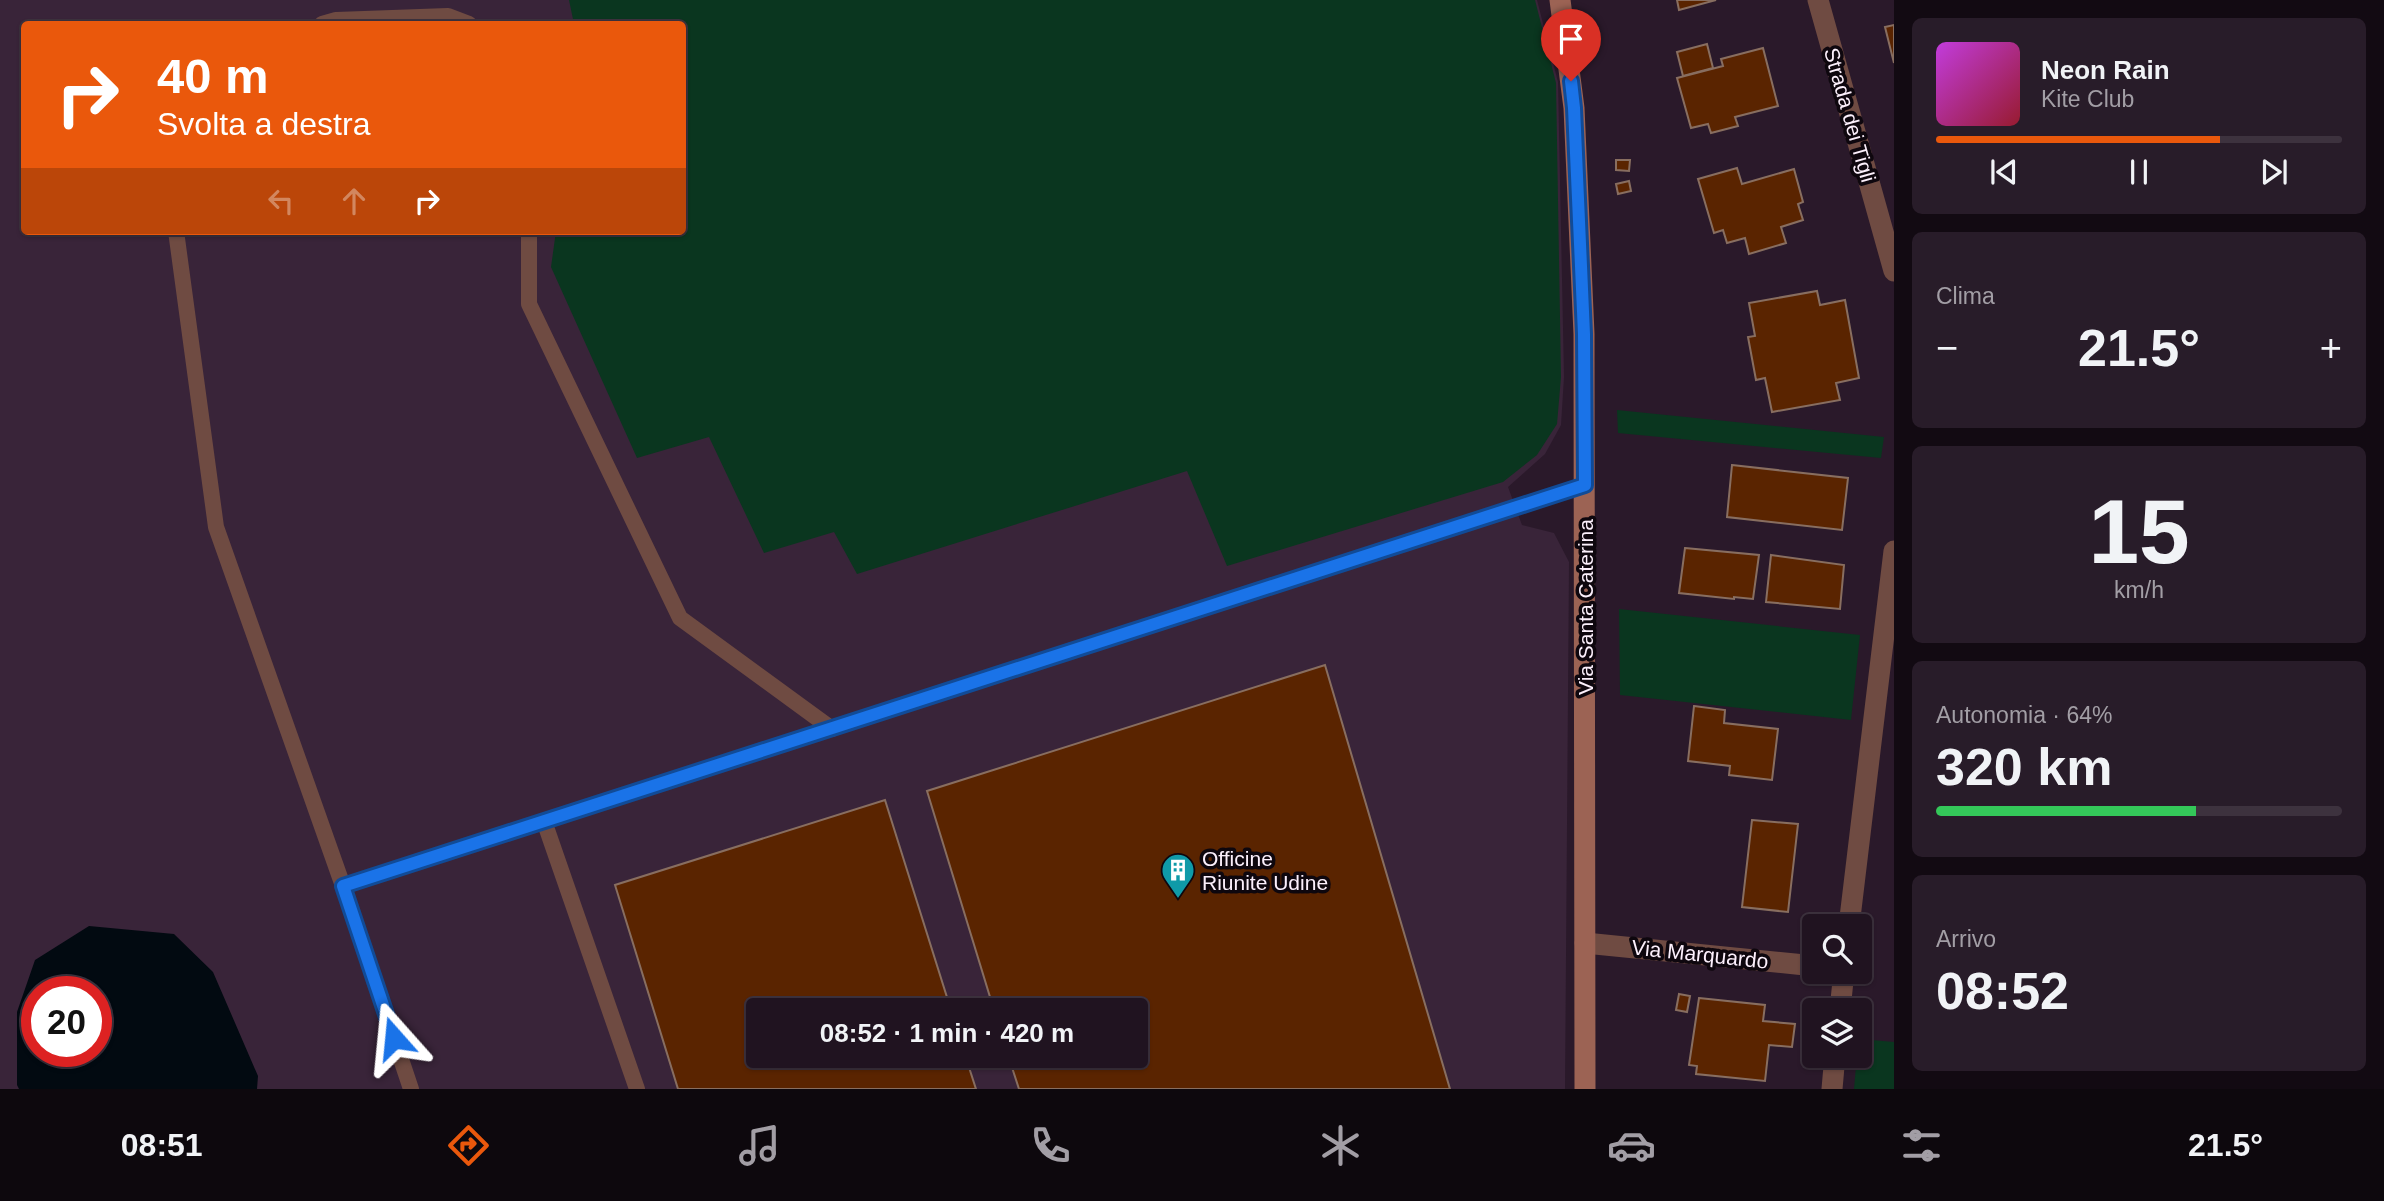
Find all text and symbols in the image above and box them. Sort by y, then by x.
pin [1541,9,1601,81]
icon: arrive [1552,20,1590,58]
street label: Strada dei Tigli [1820,45,1880,185]
icon: right [42,49,133,140]
text: 40 m [157,49,269,103]
text: Neon Rain [2041,55,2170,85]
text: Kite Club [2041,86,2134,112]
text: Svolta a destra [157,106,370,142]
icon: previous [1985,153,2023,191]
icon: pause [2120,153,2158,191]
icon: next [2255,153,2293,191]
icon: left [262,182,300,220]
icon: ahead [335,182,373,220]
icon: right [408,182,446,220]
text: Clima [1936,283,1995,309]
text: 21.5° [2078,319,2200,377]
text: − [1936,327,1958,369]
text: + [2320,327,2342,369]
text: 15 [2088,481,2190,582]
street label: Via Santa Caterina [1574,519,1597,695]
text: km/h [2114,577,2164,603]
text: Autonomia · 64% [1936,702,2112,728]
text: 320 km [1936,738,2112,796]
place label: Officine Riunite Udine [1202,847,1328,894]
building icon: Officine Riunite Udine [1159,851,1197,900]
map controls [1802,914,1872,1068]
button: search [1802,914,1872,984]
text: Arrivo [1936,926,1996,952]
street label: Via Marquardo [1630,935,1770,973]
text: 08:52 [1936,962,2069,1020]
speed limit sign: 20 [21,976,112,1067]
button: layers [1802,998,1872,1068]
position arrow [357,1001,431,1075]
text: 08:52 · 1 min · 420 m [820,1018,1074,1048]
icon: directions [444,1121,493,1170]
icon: music [735,1121,784,1170]
icon: phone [1026,1121,1075,1170]
icon: climate [1316,1121,1365,1170]
icon: car [1607,1121,1656,1170]
icon: filters [1897,1121,1946,1170]
text: 08:51 [121,1127,203,1163]
text: 21.5° [2188,1127,2263,1163]

